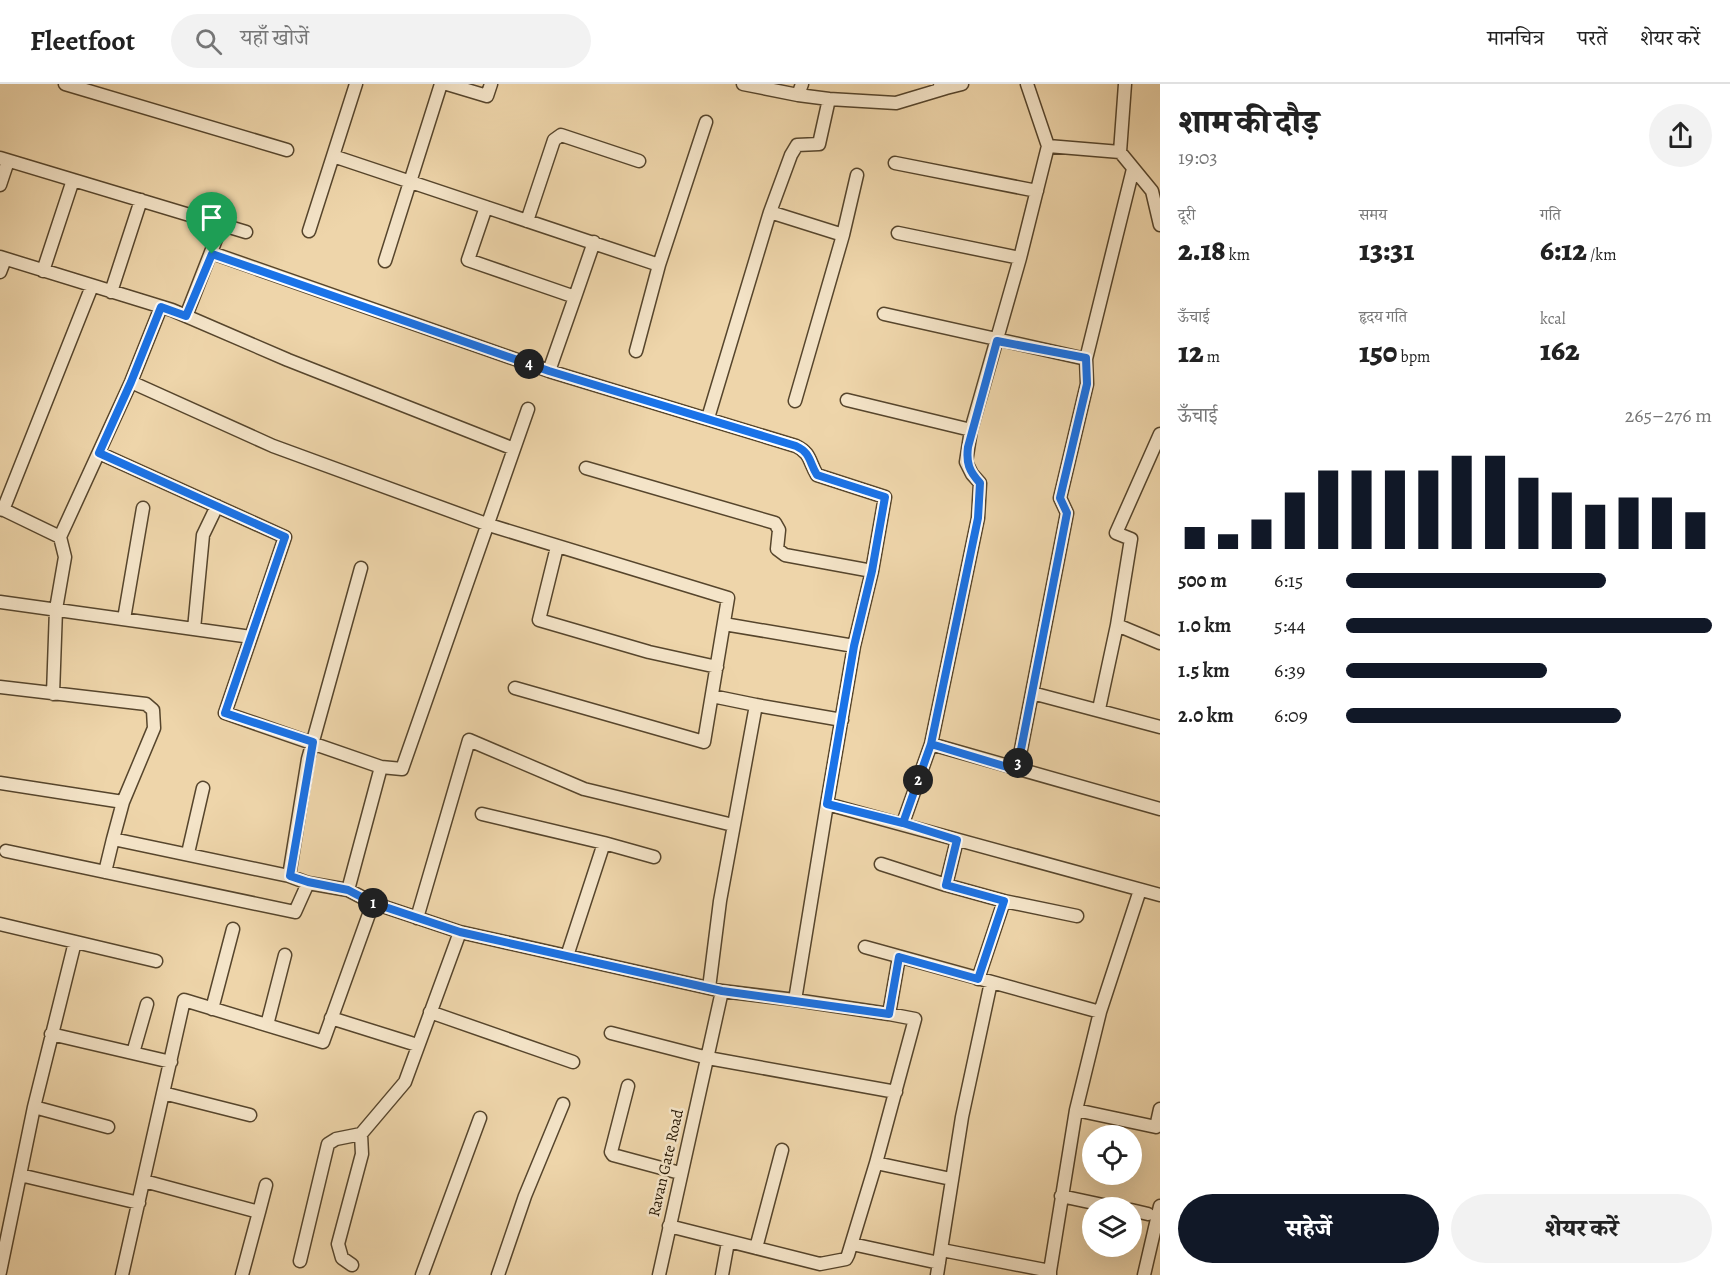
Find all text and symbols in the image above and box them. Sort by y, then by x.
search box [171,14,591,68]
text: Fleetfoot [30,22,135,60]
text: यहाँ खोजें [240,23,309,53]
text: मानचित्र [1487,24,1544,52]
text: परतें [1577,24,1607,52]
text: शेयर करें [1640,24,1700,52]
icon: search [192,25,225,58]
text: शाम की दौड़ [1178,99,1319,144]
button: share [1649,104,1712,167]
text: 19:03 [1178,144,1218,171]
pin [186,192,237,254]
icon: arrive [195,201,228,234]
text: दूरी [1178,204,1195,226]
text: समय [1359,204,1387,226]
text: गति [1540,204,1561,226]
text: 2.18 [1178,230,1226,270]
text: 13:31 [1359,230,1414,270]
text: 6:12 [1540,230,1587,270]
text: km [1226,244,1250,266]
text: /km [1587,244,1617,266]
text: ऊँचाई [1178,306,1210,328]
text: हृदय गति [1359,306,1407,328]
text: kcal [1540,308,1566,330]
text: 162 [1540,330,1580,370]
text: 12 [1178,332,1204,372]
text: 150 [1359,332,1397,372]
text: m [1204,346,1220,368]
text: bpm [1397,346,1430,368]
pin: 4 [514,349,544,379]
text: 4 [525,353,533,375]
text: ऊँचाई [1178,402,1217,429]
text: 265–276 m [1625,402,1712,429]
text: 500 m [1178,567,1227,594]
text: 6:15 [1274,567,1303,594]
text: 1.0 km [1178,612,1231,639]
text: 5:44 [1274,612,1305,639]
text: 1.5 km [1178,657,1230,684]
text: 6:39 [1274,657,1305,684]
text: 2.0 km [1178,702,1234,729]
text: 6:09 [1274,702,1308,729]
pin: 3 [1003,748,1033,778]
text: 3 [1015,752,1021,774]
pin: 2 [903,765,933,795]
text: 2 [914,769,922,791]
pin: 1 [358,888,388,918]
text: 1 [370,892,376,914]
street label: Ravan Gate Road [643,1107,689,1219]
map controls [1082,1125,1142,1257]
button: locate [1082,1125,1142,1185]
button: सहेजें [1178,1194,1439,1263]
button: शेयर करें [1451,1194,1712,1263]
button: layers [1082,1197,1142,1257]

